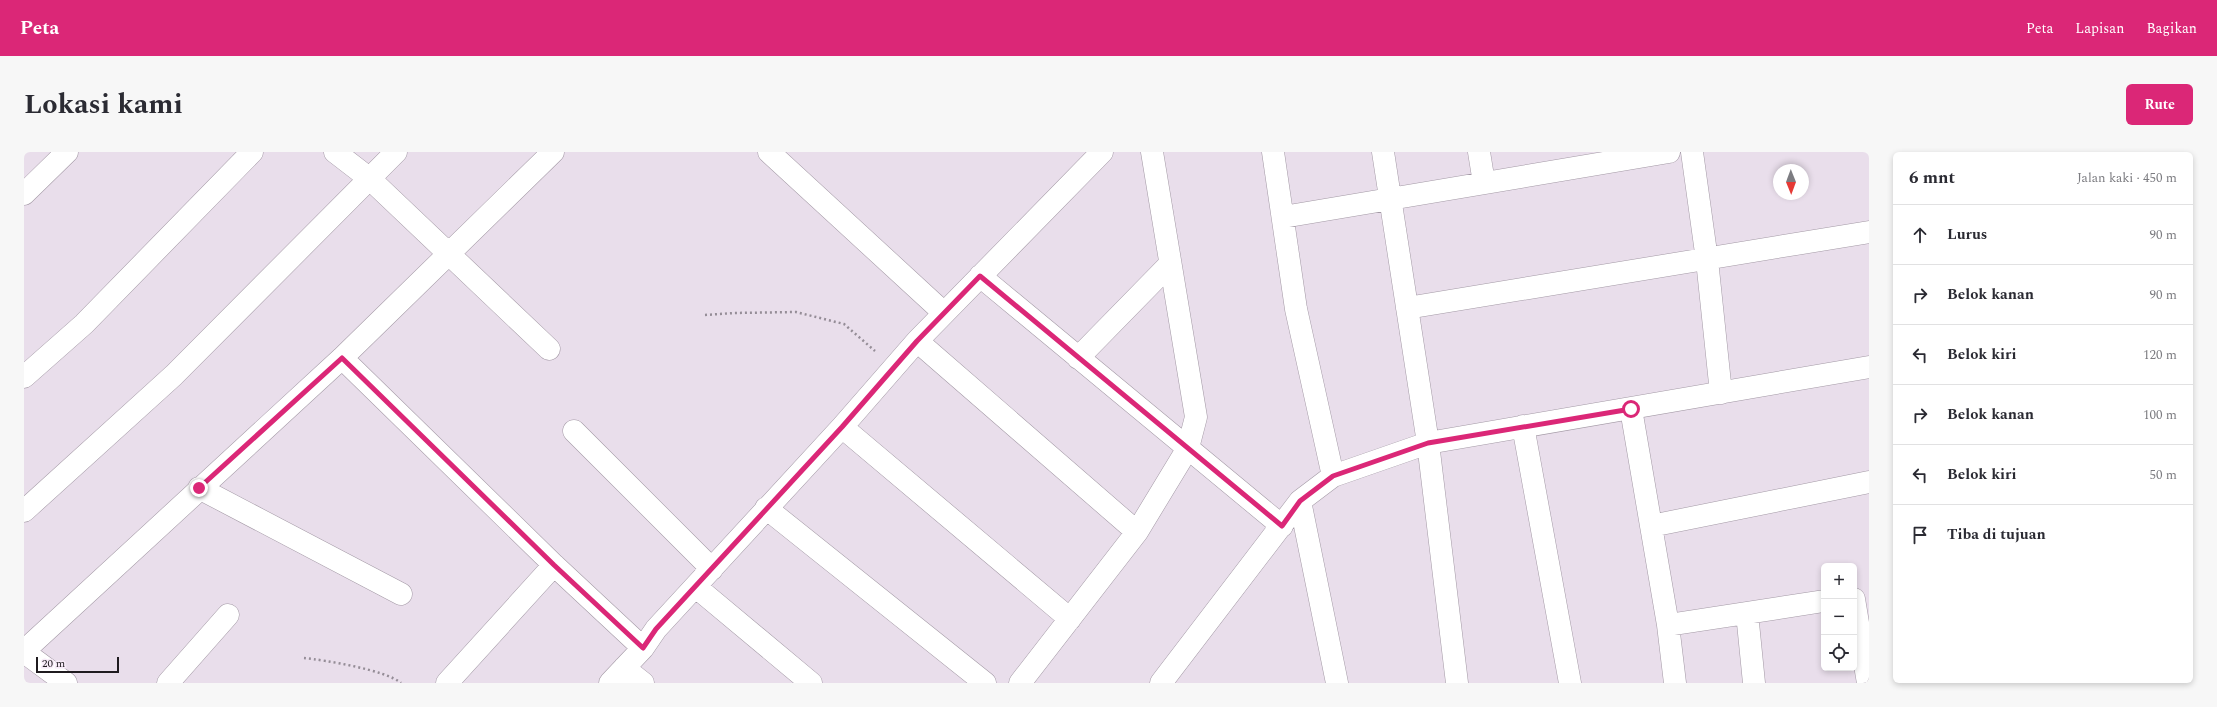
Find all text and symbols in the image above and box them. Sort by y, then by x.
text: Peta [20,14,59,43]
text: Peta [2026,18,2053,39]
text: Lapisan [2075,18,2124,39]
text: Bagikan [2146,18,2197,39]
text: Lokasi kami [24,83,183,126]
button: Rute [2126,84,2193,125]
north arrow [1773,164,1809,200]
text: 6 mnt [1909,165,1955,191]
text: Jalan kaki · 450 m [2077,168,2177,188]
text: Lurus [1947,223,1987,246]
icon: ahead [1909,224,1931,246]
text: 90 m [2150,225,2177,245]
text: Belok kanan [1947,283,2034,306]
icon: right [1909,284,1931,306]
text: 90 m [2150,285,2177,305]
text: Belok kiri [1947,343,2016,366]
icon: left [1909,344,1931,366]
text: 120 m [2143,345,2177,365]
route start [1622,400,1640,418]
text: Belok kanan [1947,403,2034,426]
icon: right [1909,404,1931,426]
text: 100 m [2143,405,2177,425]
text: Belok kiri [1947,463,2016,486]
icon: left [1909,464,1931,486]
text: 50 m [2150,465,2177,485]
route end [190,479,208,497]
text: Tiba di tujuan [1947,523,2046,546]
icon: arrive [1909,524,1931,546]
map controls [1821,563,1857,671]
button: + [1821,563,1857,599]
button: − [1821,599,1857,635]
button: locate [1821,635,1857,671]
scale bar [36,655,119,674]
text: 20 m [42,655,65,672]

